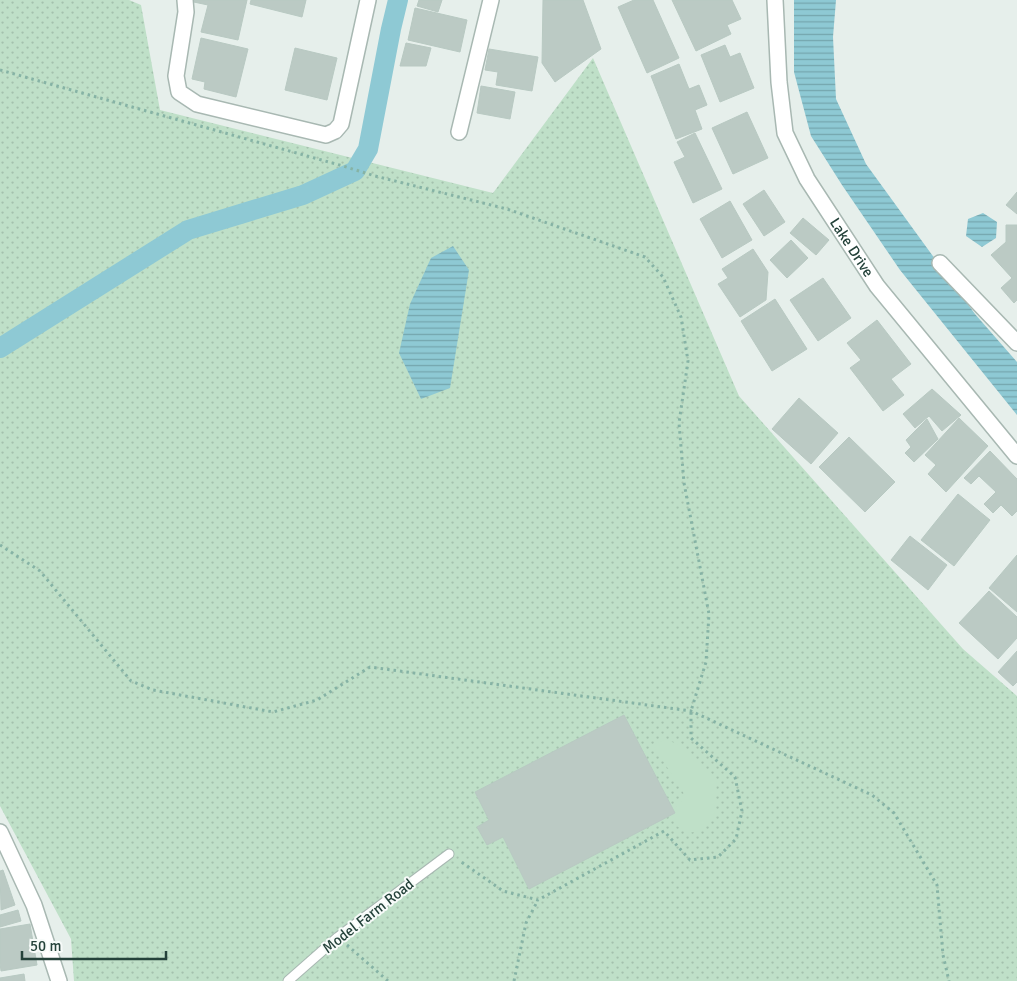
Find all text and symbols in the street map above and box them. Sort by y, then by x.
street label: Lake Drive [826,214,878,280]
street label: Model Farm Road [319,875,417,957]
scale bar [22,928,166,960]
text: 50 m [30,937,61,955]

